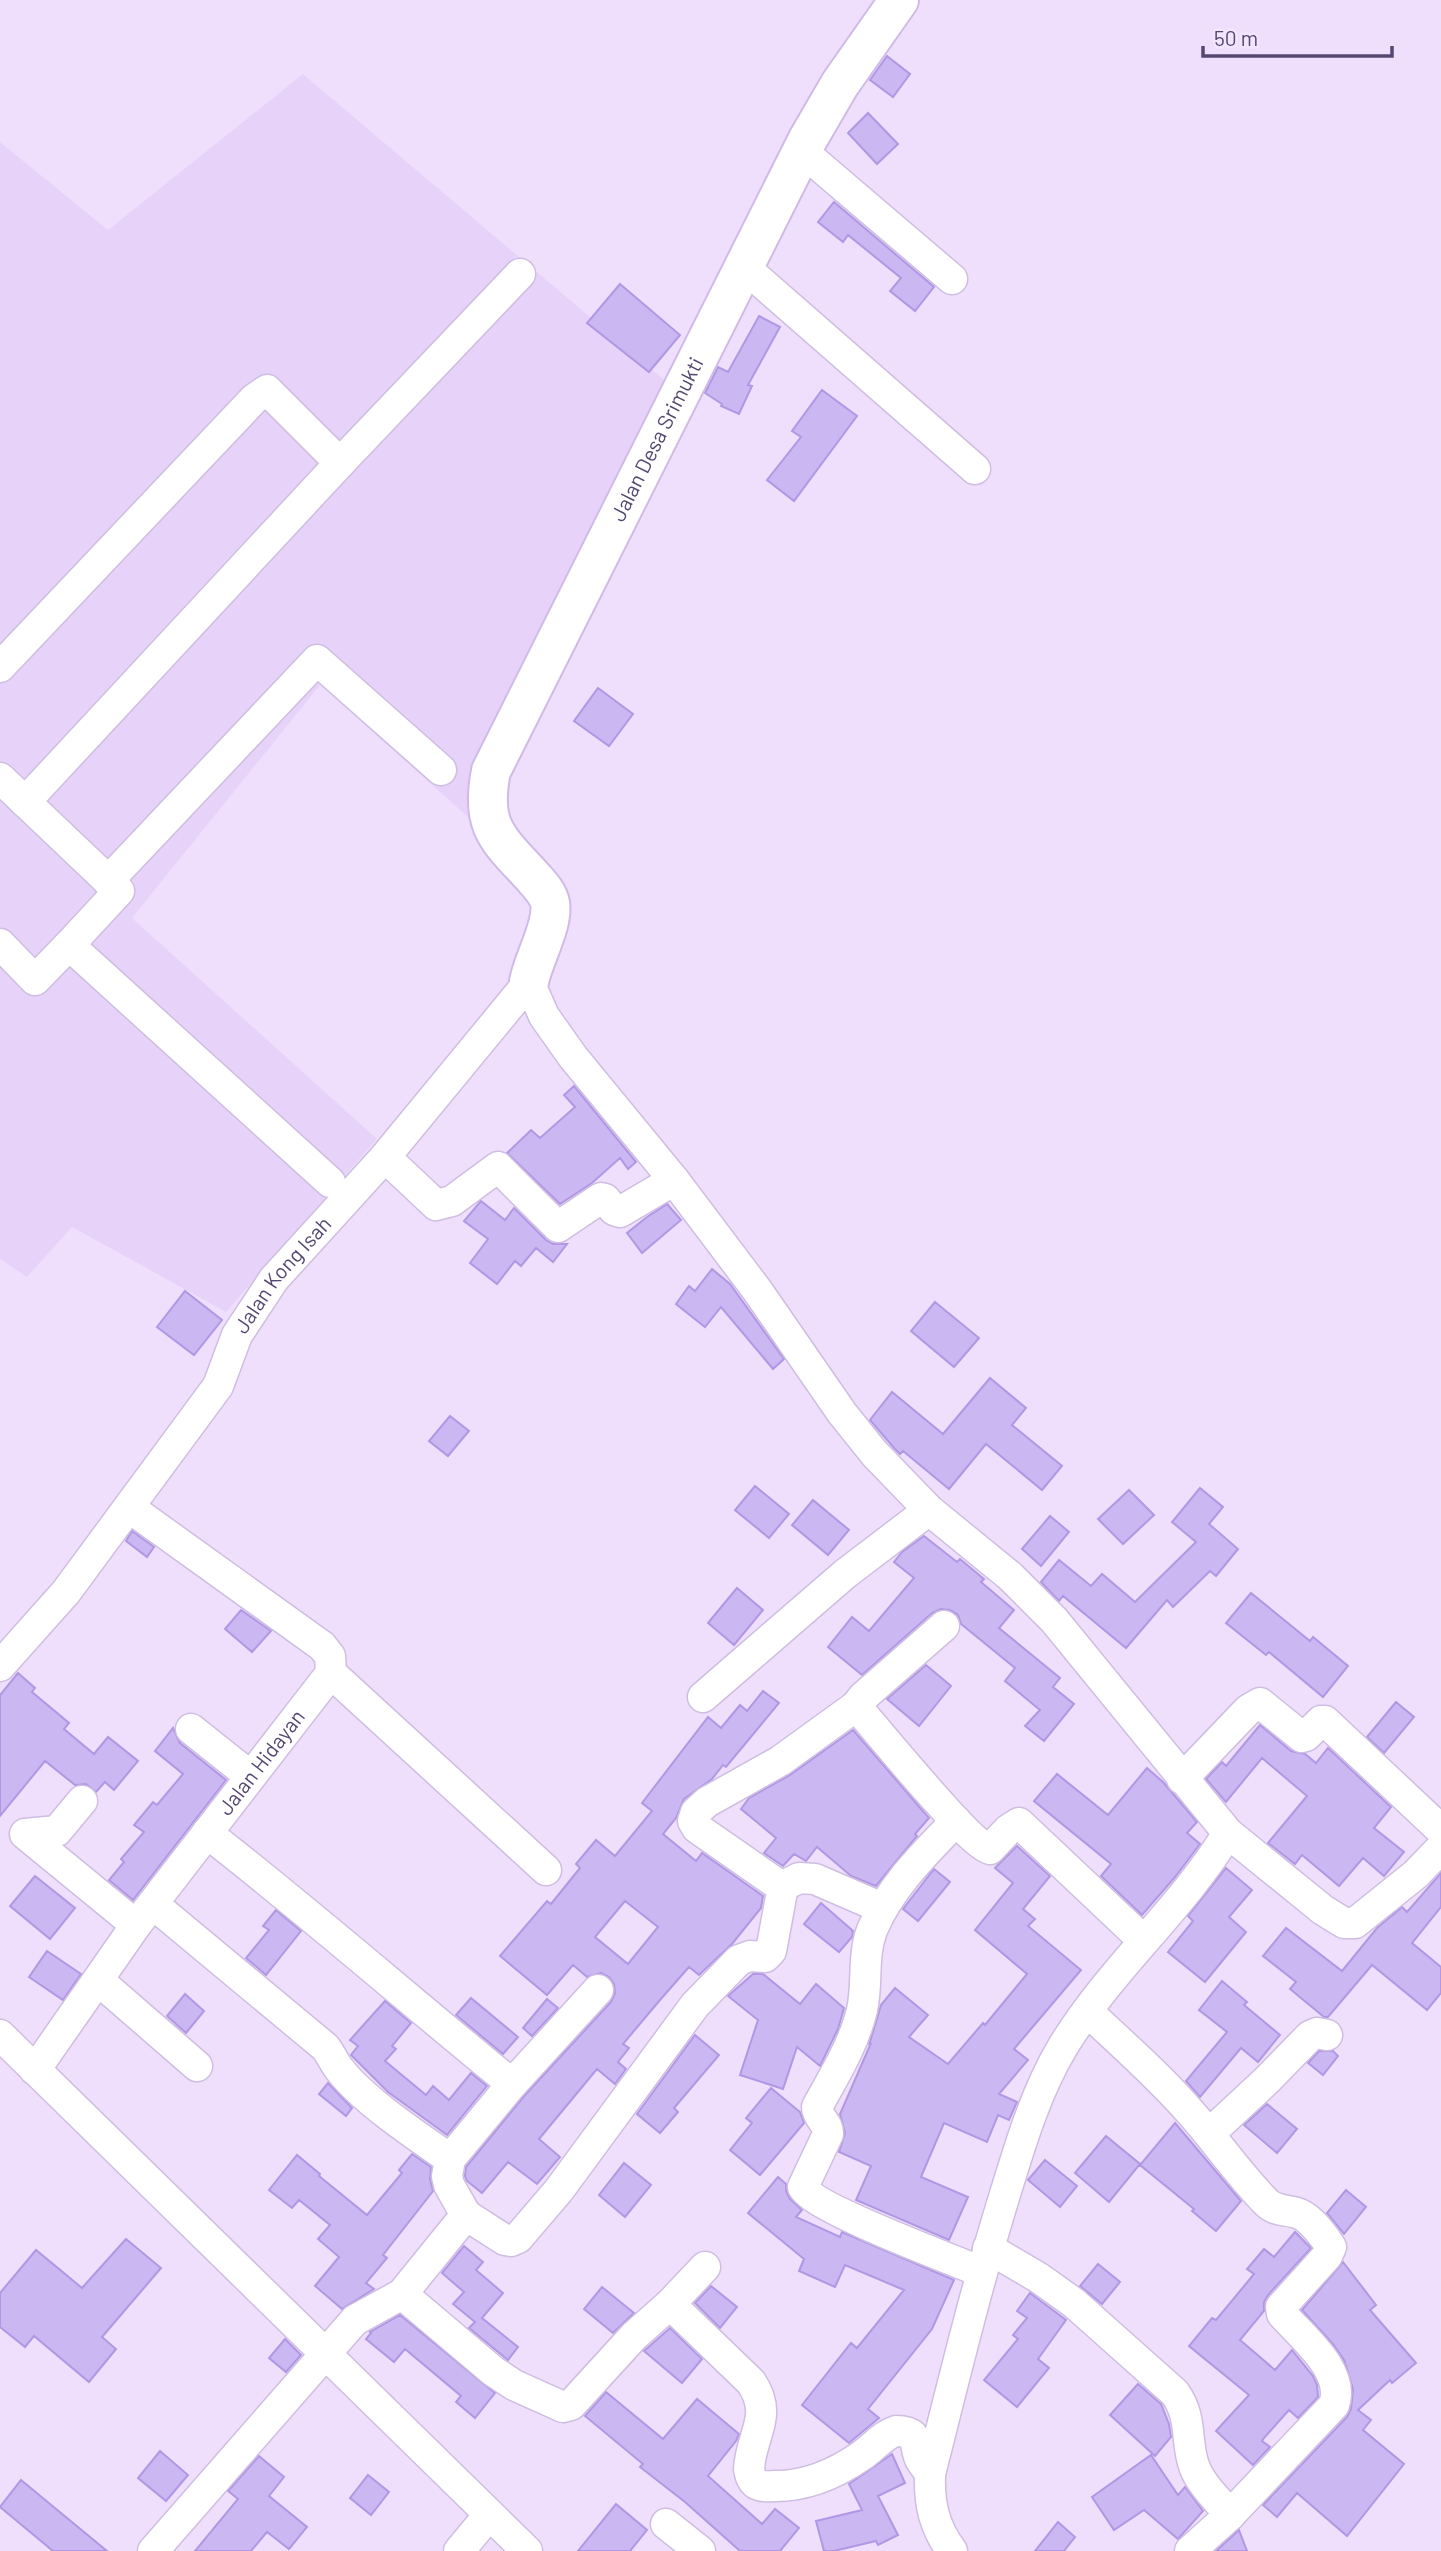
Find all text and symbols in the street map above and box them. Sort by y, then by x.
scale bar [1203,14,1392,58]
text: 50 m [1214,25,1258,50]
street label: Jalan Desa Srimukti [604,352,708,525]
street label: Jalan Kong Isah [228,1211,336,1338]
street label: Jalan Hidayan [212,1704,309,1819]

